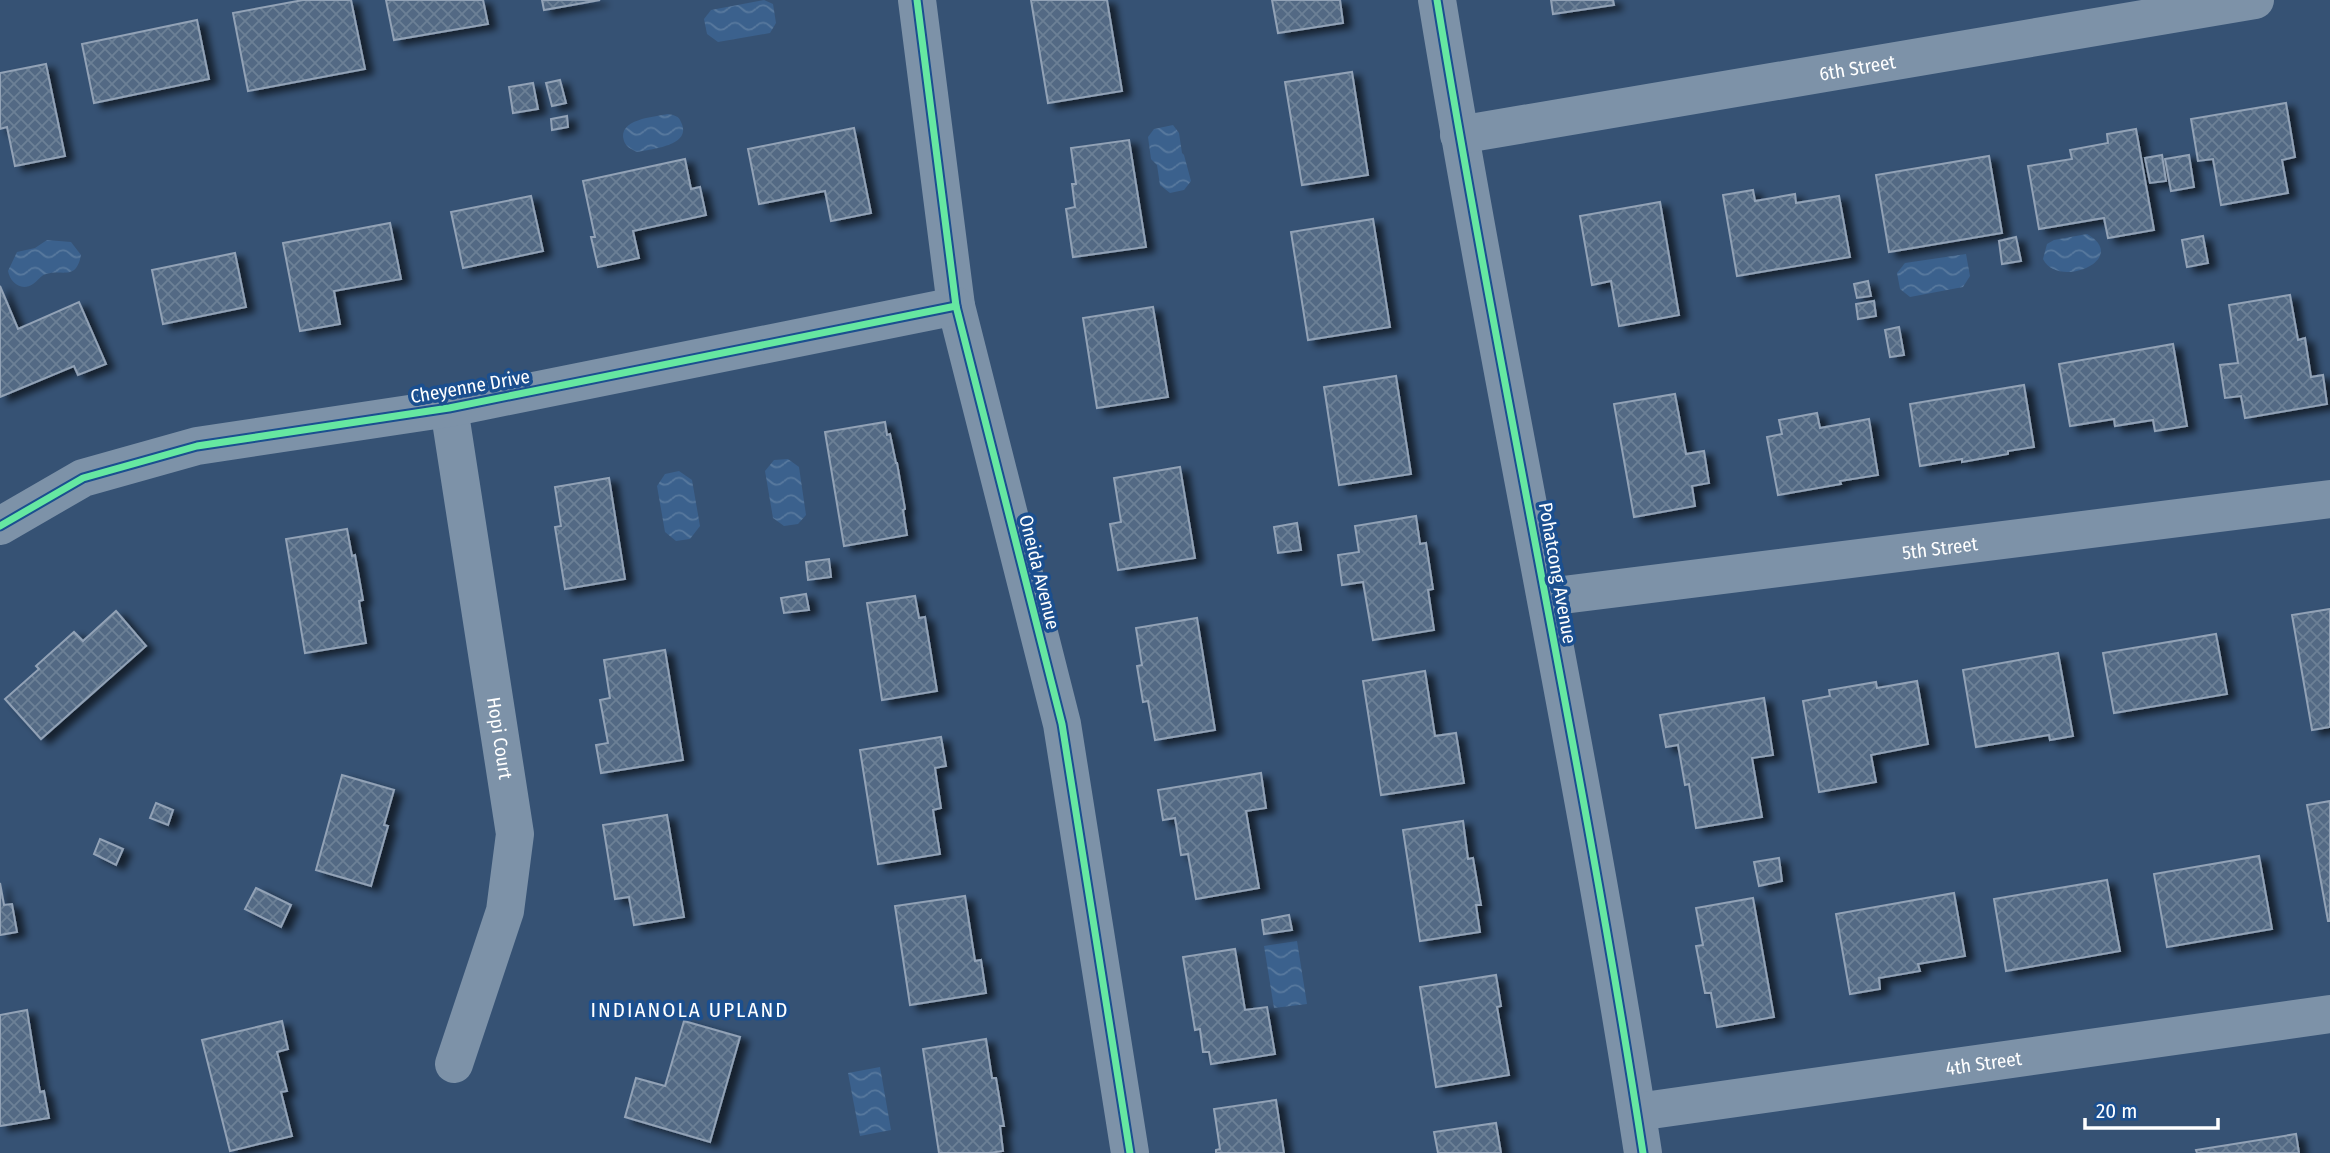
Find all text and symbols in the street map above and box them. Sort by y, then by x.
street label: 6th Street [1818,50,1898,86]
street label: Cheyenne Drive [409,365,532,408]
street label: Pohatcong Avenue [1534,501,1581,645]
street label: Oneida Avenue [1014,512,1065,632]
street label: 5th Street [1901,532,1980,564]
street label: Hopi Court [482,695,517,782]
district label: INDIANOLA UPLAND [591,997,789,1023]
street label: 4th Street [1944,1047,2024,1080]
scale bar [2085,1086,2218,1130]
text: 20 m [2096,1098,2137,1124]

